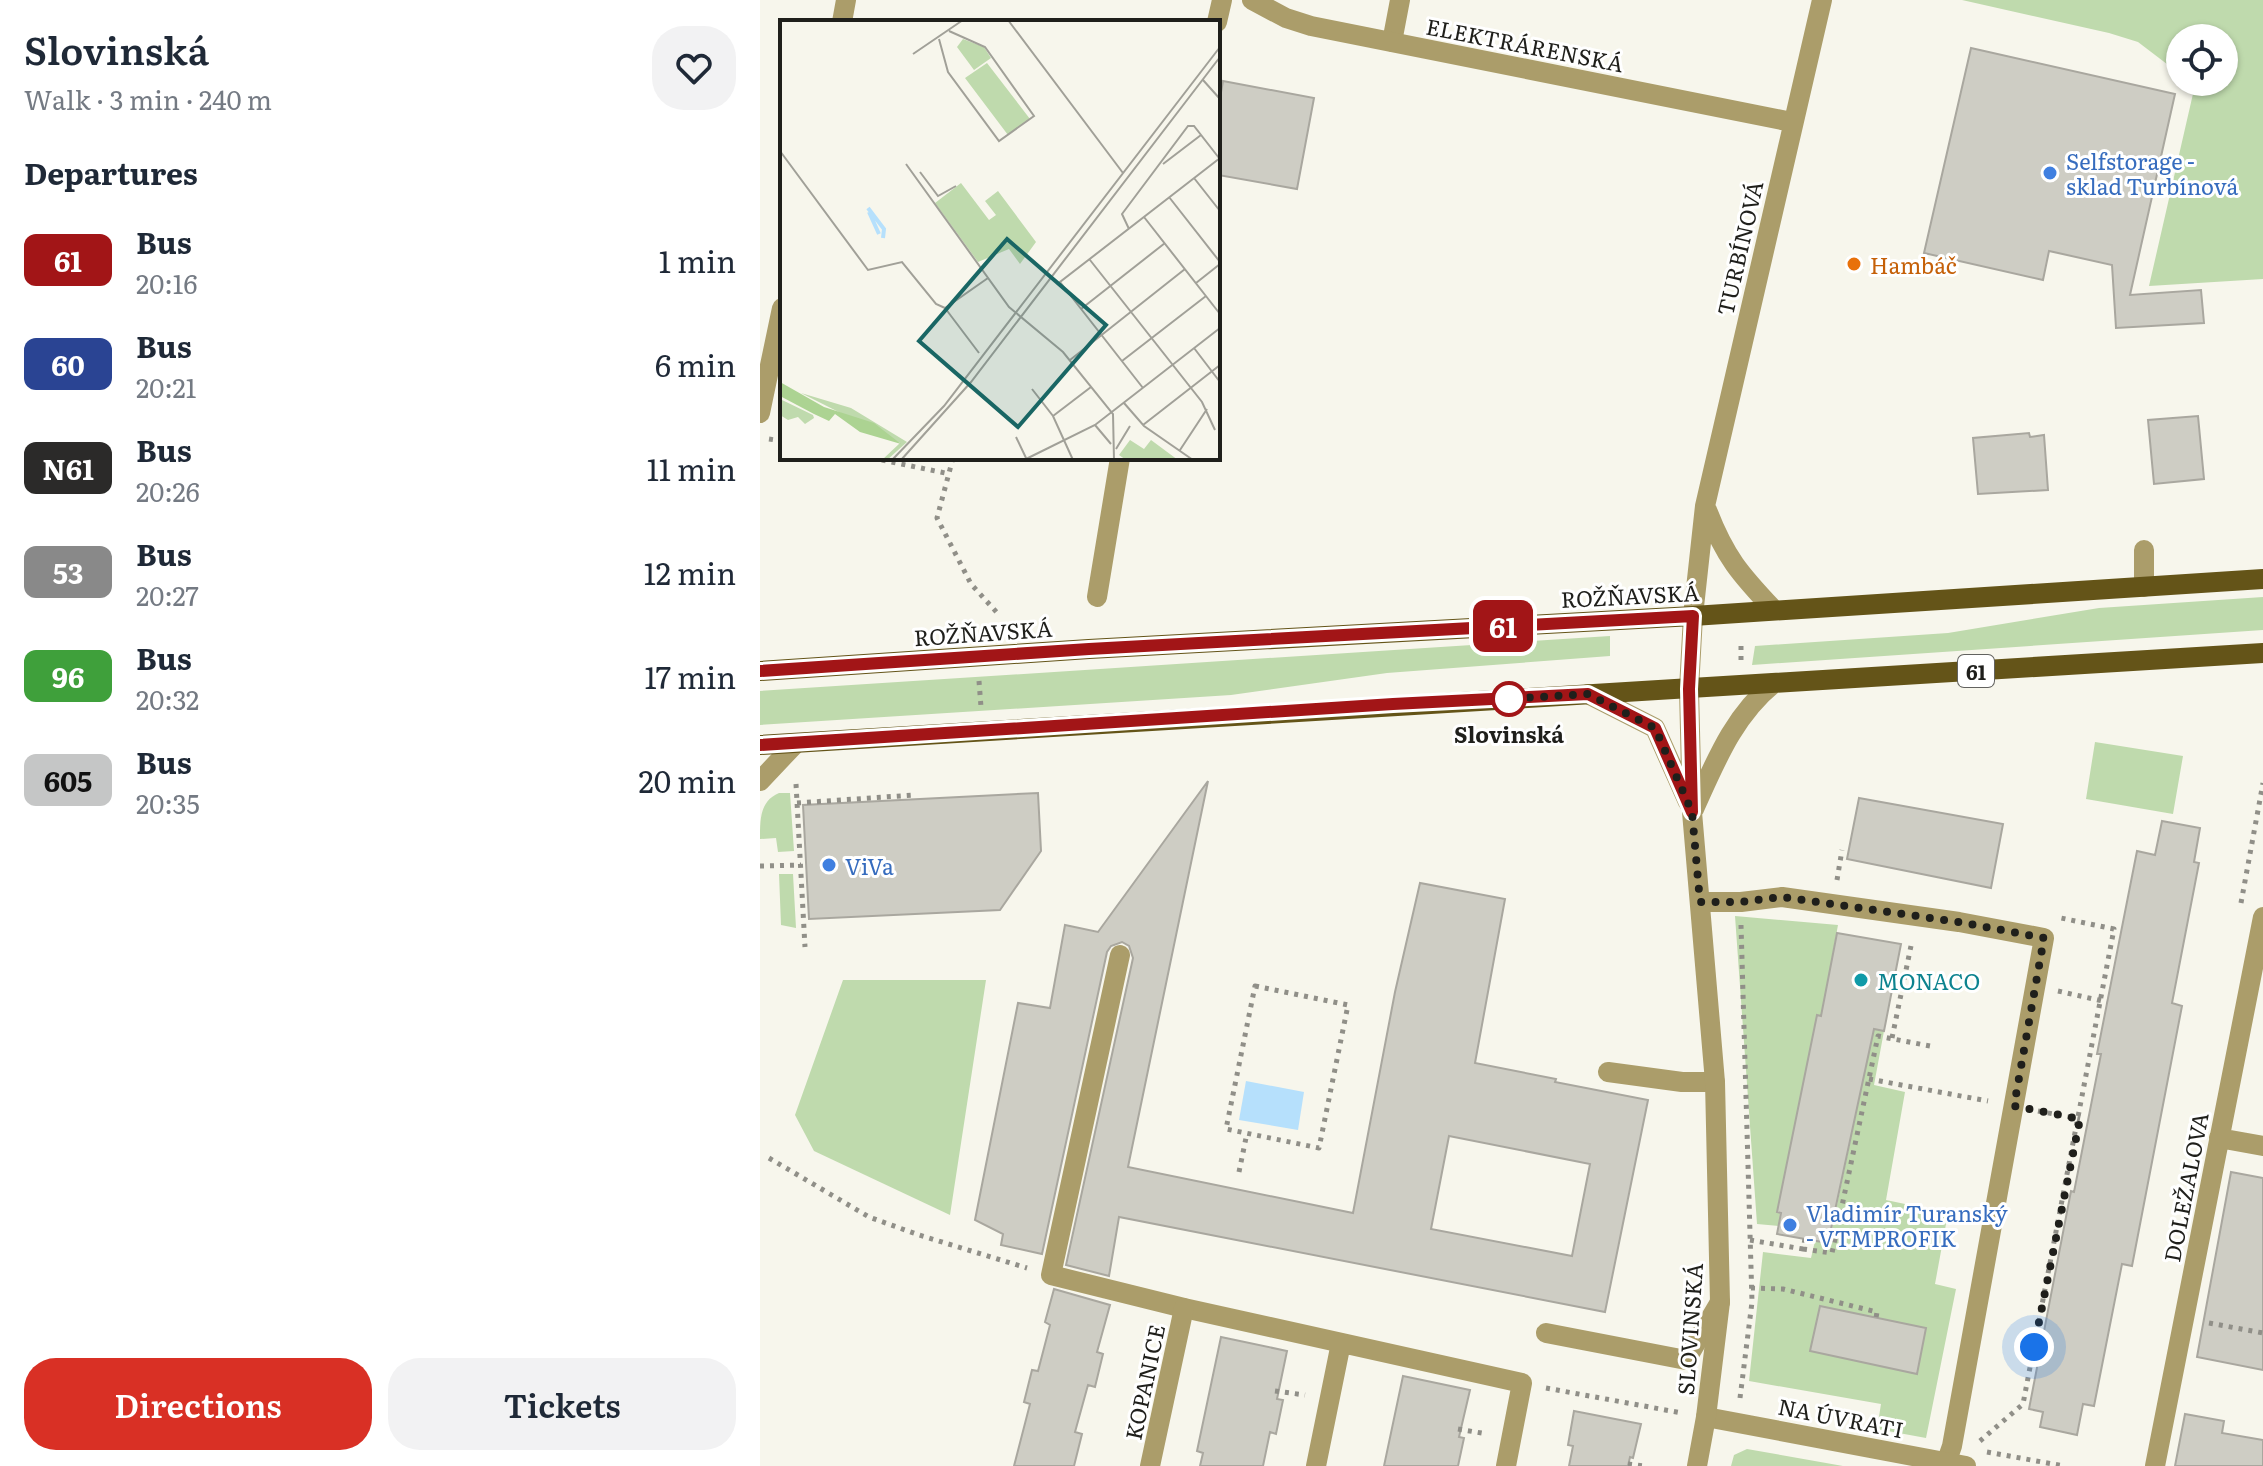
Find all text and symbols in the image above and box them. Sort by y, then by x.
street label: ELEKTRÁRENSKÁ [1423,9,1627,79]
text: Slovinská [24,20,209,77]
inset map [780,20,1220,460]
map controls [2166,24,2238,96]
button: locate [2166,24,2238,96]
button: heart [652,26,736,110]
text: Walk · 3 min · 240 m [24,79,272,118]
place label: Selfstorage - sklad Turbínová [2066,144,2238,202]
text: Departures [24,150,198,194]
marker: Selfstorage - sklad Turbínová [2041,164,2059,182]
street label: TURBÍNOVÁ [1707,177,1771,319]
text: Bus [136,219,192,263]
text: 1 min [659,238,736,282]
text: 61 [54,239,82,281]
place label: Hambáč [1870,248,1957,281]
marker: Hambáč [1845,255,1863,273]
text: 20:16 [136,263,197,302]
text: Bus [136,323,192,367]
text: 6 min [655,342,736,386]
text: 60 [51,343,85,385]
text: 20:21 [136,367,196,406]
text: Bus [136,427,192,471]
text: 11 min [647,446,736,490]
text: N61 [42,447,94,489]
text: 20:26 [136,471,200,510]
text: Bus [136,531,192,575]
text: 12 min [644,550,736,594]
text: 53 [53,551,83,593]
text: 20:27 [136,575,199,614]
street label: ROŽŇAVSKÁ [1560,575,1700,615]
line badge: 61 [1467,600,1539,652]
text: 61 [1489,605,1517,647]
street label: ROŽŇAVSKÁ [913,611,1053,653]
text: Bus [136,635,192,679]
text: 17 min [645,654,736,698]
text: 96 [52,655,84,697]
road number: 61 [1958,655,1994,687]
text: 20:32 [136,679,199,718]
marker: Slovinská [1492,682,1526,716]
place label: Slovinská [1454,717,1564,750]
text: Bus [136,739,192,783]
text: 20 min [639,758,736,802]
text: 605 [44,759,92,801]
text: 20:35 [136,783,200,822]
place label: ViVa [845,849,894,882]
marker: ViVa [820,856,838,874]
place label: MONACO [1877,964,1980,997]
marker: MONACO [1852,971,1870,989]
street label: DOLEŽALOVA [2154,1109,2216,1265]
place label: Vladimír Turanský - VTMPROFIK [1806,1196,2008,1254]
marker: Vladimír Turanský - VTMPROFIK [1781,1216,1799,1234]
street label: SLOVINSKÁ [1668,1262,1710,1396]
street label: KOPANICE [1116,1321,1172,1443]
your location [2014,1327,2054,1367]
button: Directions [24,1358,372,1450]
button: Tickets [388,1358,736,1450]
street label: NA ÚVRATI [1775,1389,1907,1445]

